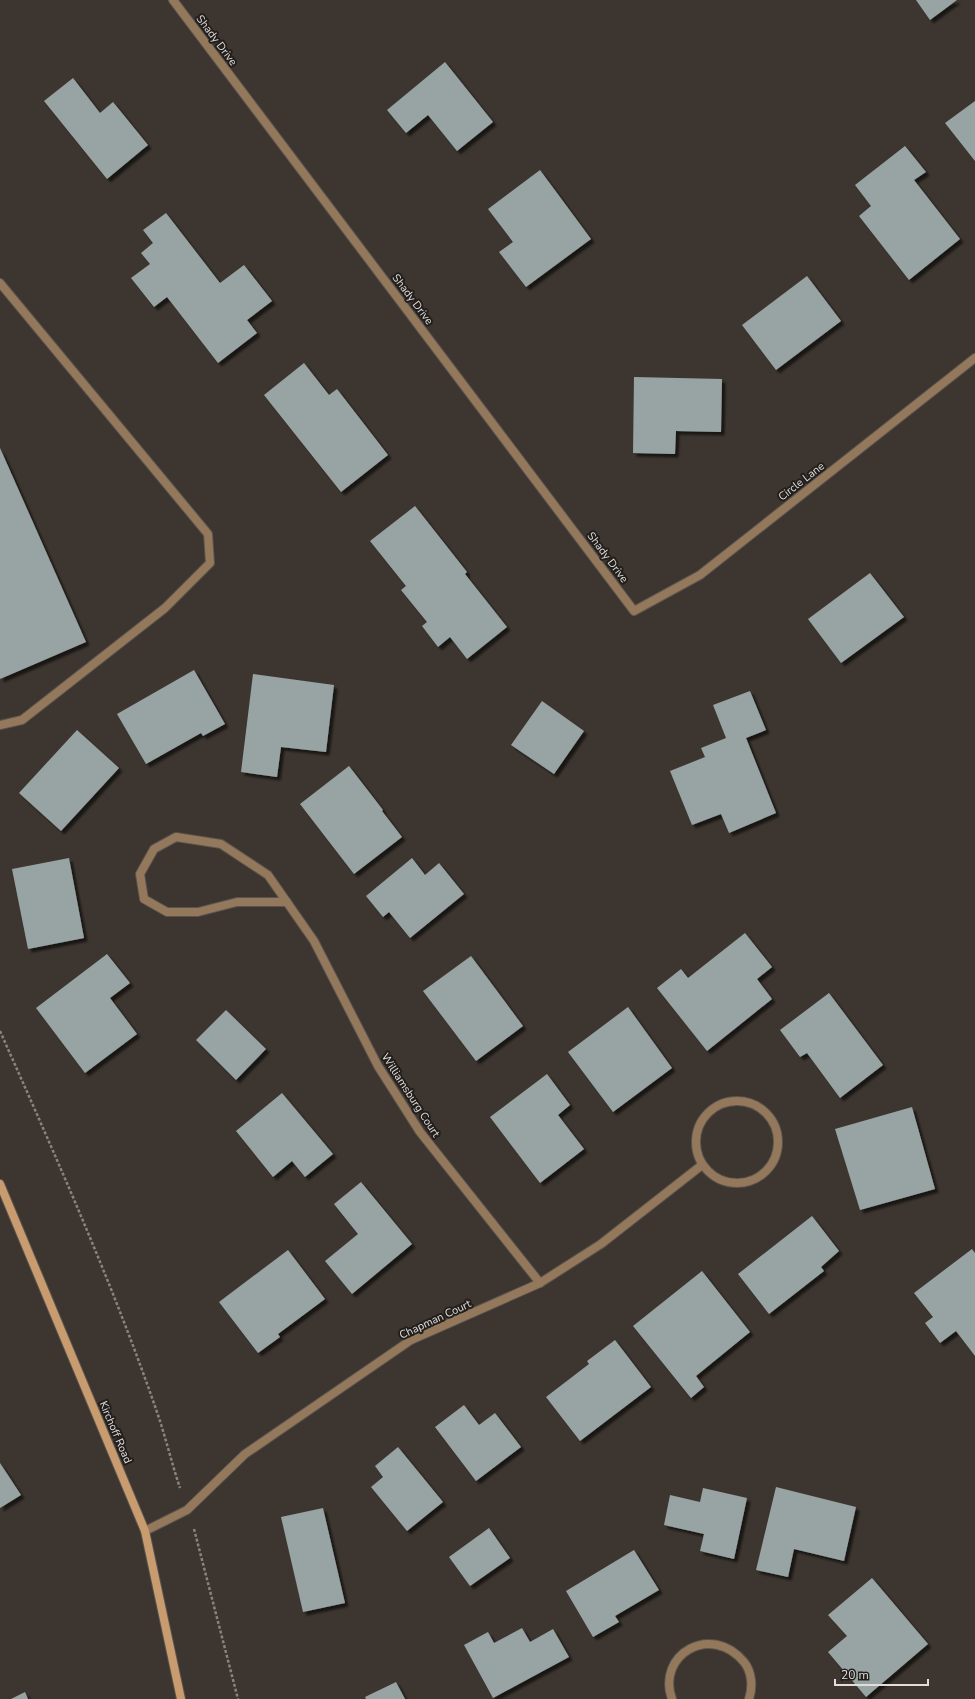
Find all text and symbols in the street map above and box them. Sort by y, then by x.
street label: Shady Drive [193,12,241,69]
street label: Shady Drive [389,271,437,328]
street label: Circle Lane [775,459,828,504]
street label: Shady Drive [584,529,632,586]
street label: Williamsburg Court [378,1050,443,1140]
street label: Chapman Court [397,1296,474,1343]
street label: Kirchoff Road [96,1399,135,1466]
scale bar [835,1661,928,1687]
text: 20 m [841,1667,869,1683]

